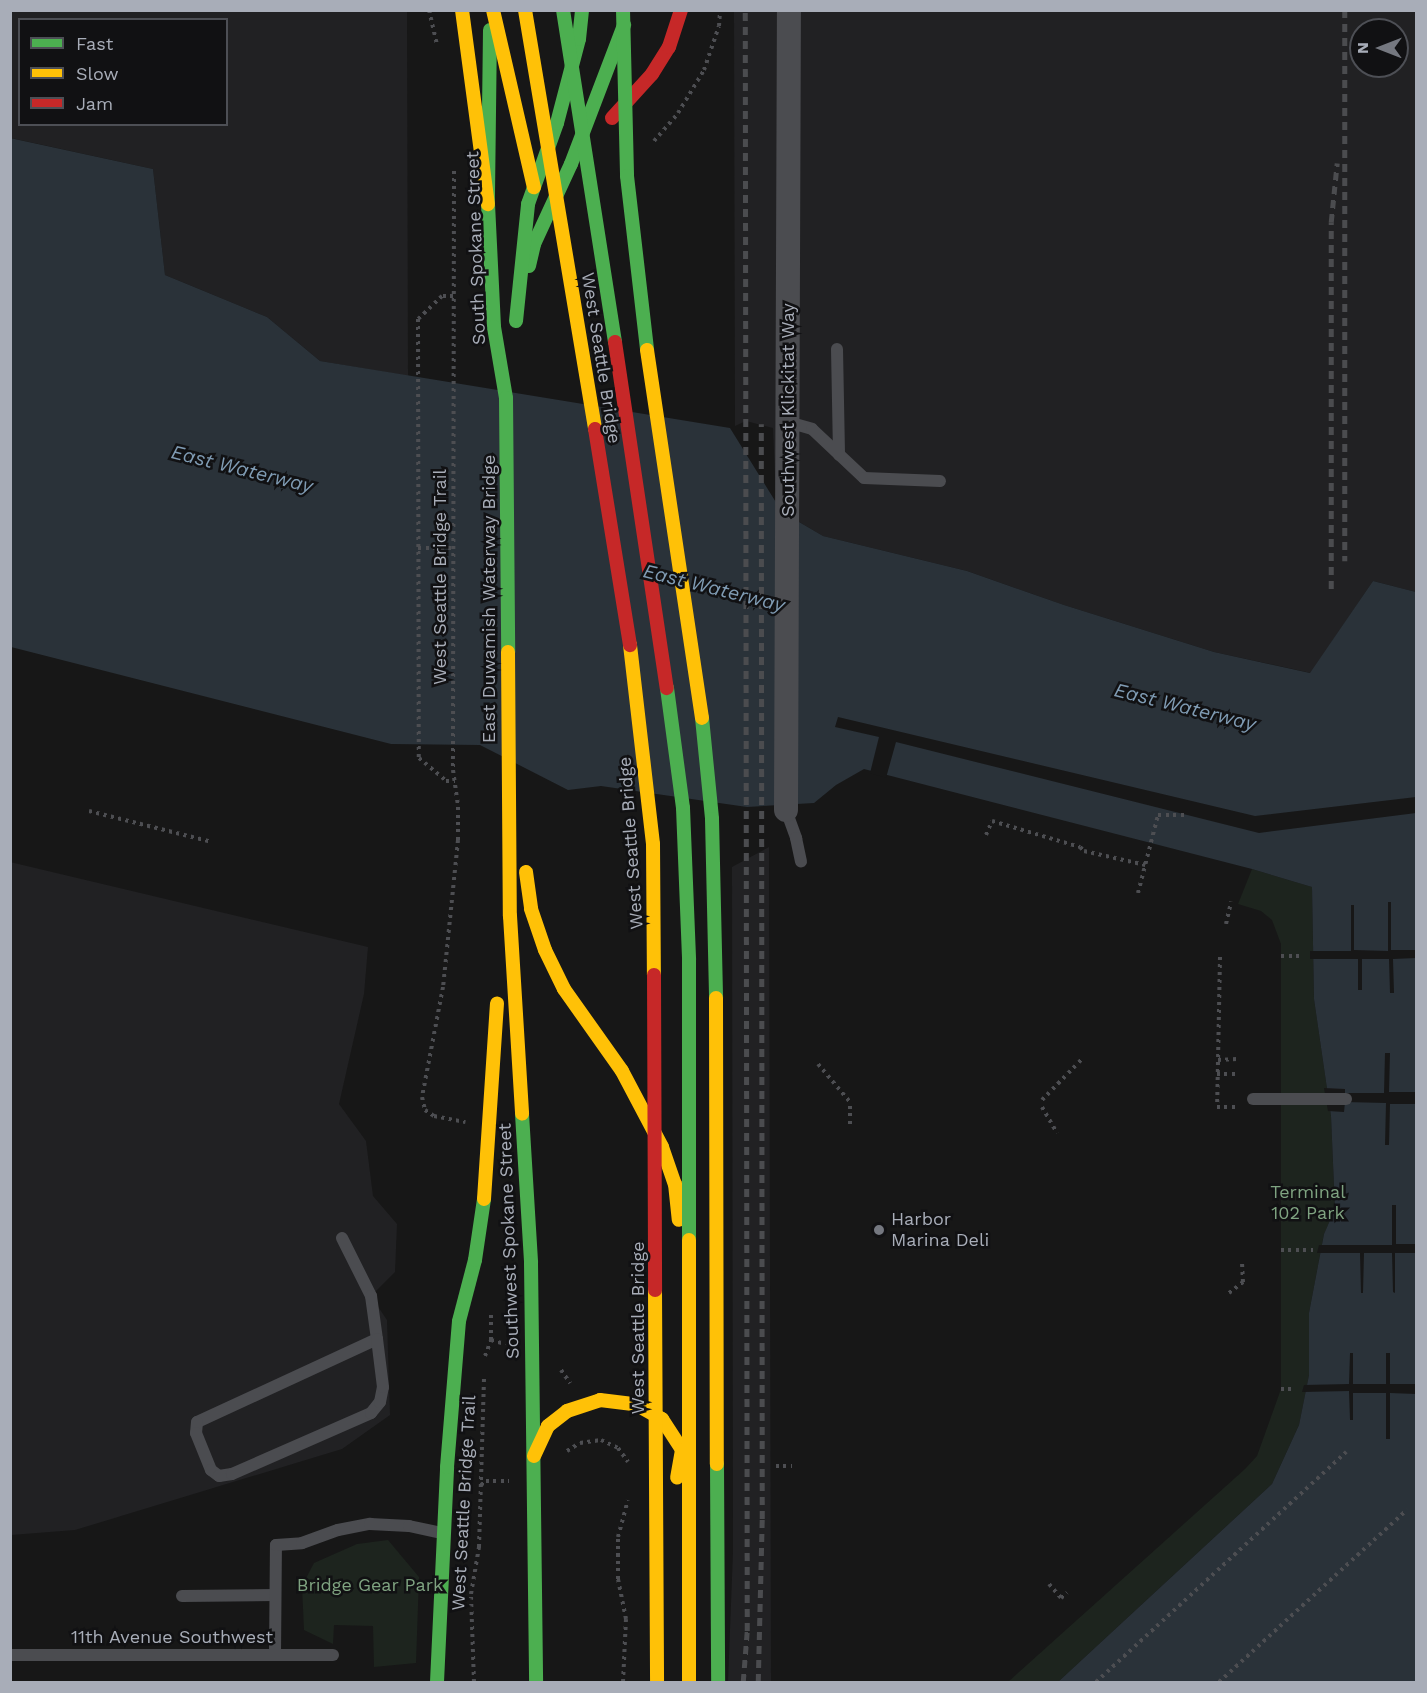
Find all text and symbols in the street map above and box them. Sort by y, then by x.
legend [18,18,228,126]
north arrow [1349,18,1409,78]
text: Fast [76,33,113,54]
text: N [1353,42,1372,54]
text: Slow [76,63,119,84]
text: Jam [76,93,113,114]
street label: South Spokane Street [462,151,490,345]
street label: West Seattle Bridge [577,271,625,445]
street label: Southwest Klickitat Way [777,303,799,517]
water label: East Waterway [168,440,316,498]
street label: East Duwamish Waterway Bridge [478,454,500,744]
street label: West Seattle Bridge Trail [429,469,451,685]
water label: East Waterway [640,559,788,617]
water label: East Waterway [1111,678,1259,736]
street label: West Seattle Bridge [614,756,648,930]
street label: Southwest Spokane Street [494,1123,524,1359]
park label: Terminal 102 Park [1270,1182,1346,1224]
place label: Harbor Marina Deli [891,1209,990,1252]
marker: Harbor Marina Deli [872,1223,886,1237]
street label: West Seattle Bridge [627,1241,649,1415]
street label: West Seattle Bridge Trail [448,1394,480,1612]
park label: Bridge Gear Park [296,1574,444,1596]
street label: 11th Avenue Southwest [71,1626,273,1648]

